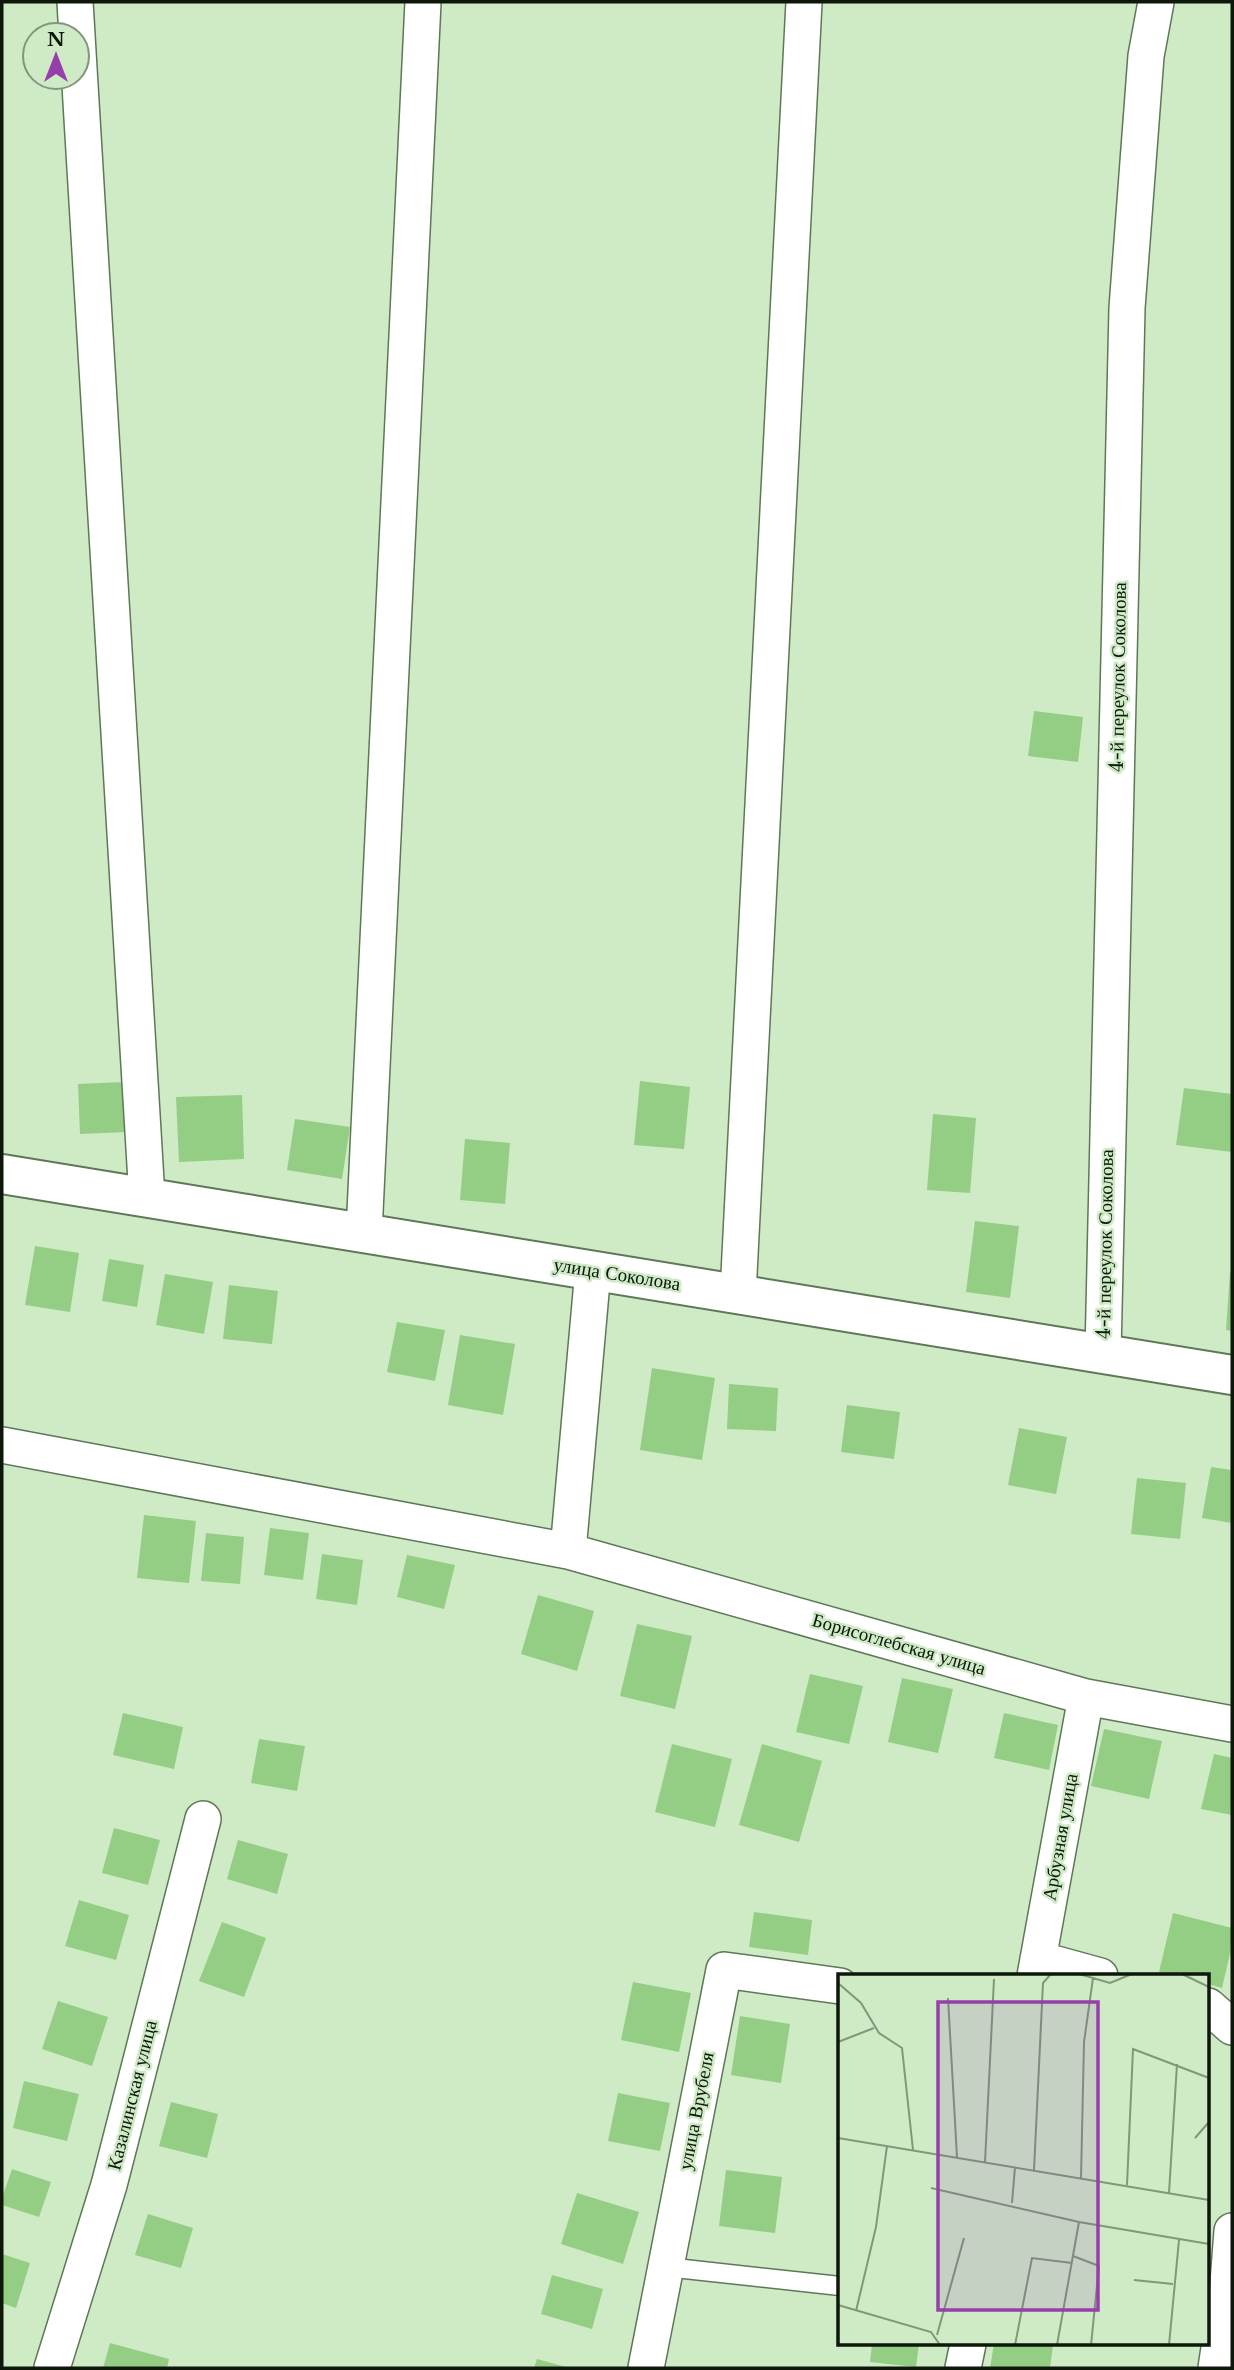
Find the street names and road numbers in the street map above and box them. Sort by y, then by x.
street label: 4-й переулок Соколова [1105,581,1131,772]
street label: 4-й переулок Соколова [1092,1148,1118,1339]
street label: улица Соколова [552,1253,683,1295]
street label: Борисоглебская улица [810,1608,989,1680]
street label: Арбузная улица [1037,1771,1083,1902]
street label: Казалинская улица [102,2017,162,2172]
street label: улица Врубеля [673,2050,719,2172]

